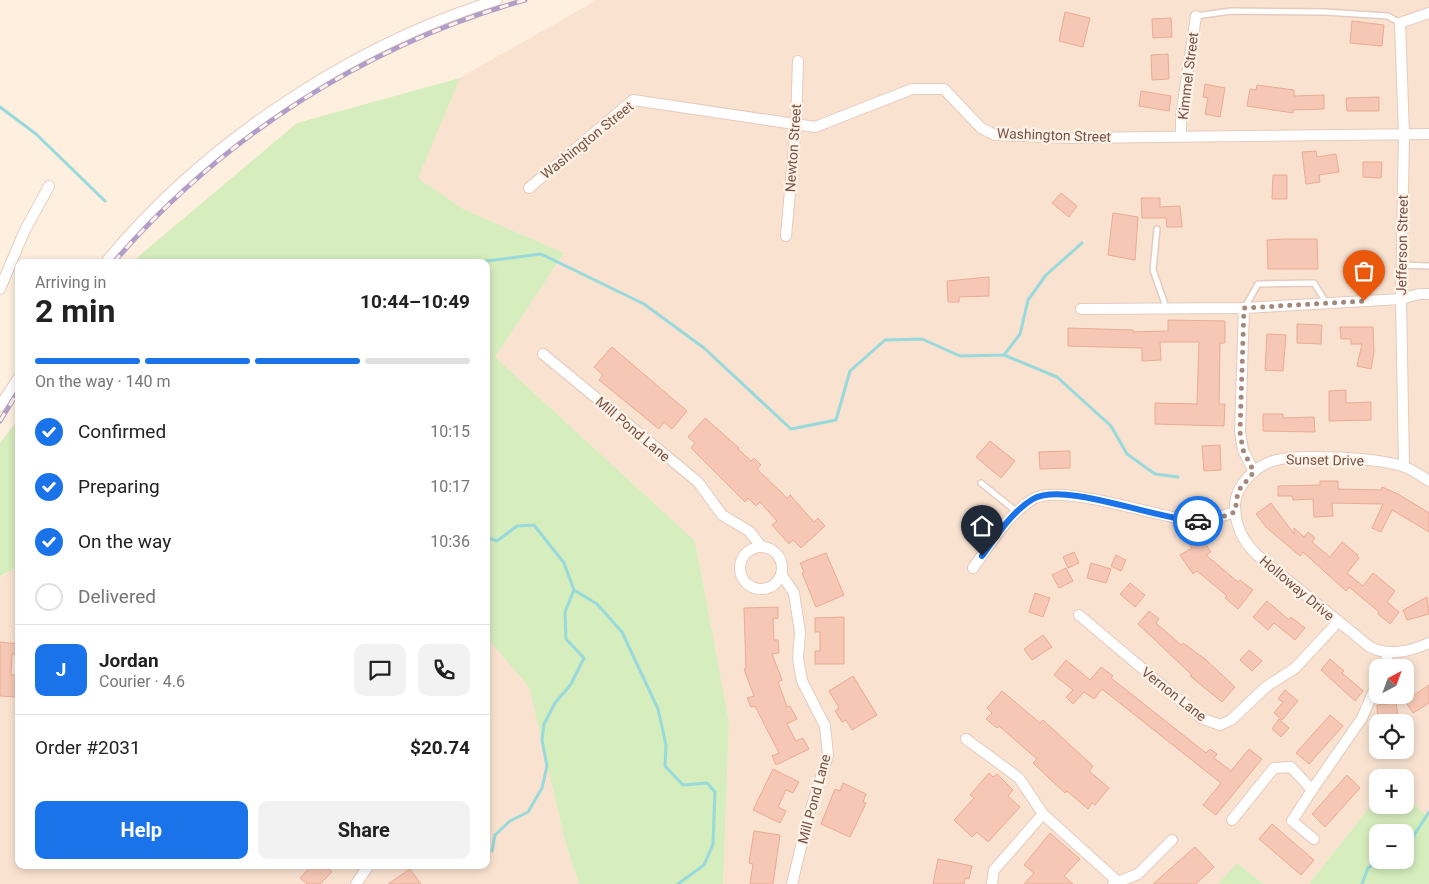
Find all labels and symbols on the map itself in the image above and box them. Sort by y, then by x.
street label: Kimmel Street [1175,31,1201,121]
street label: Washington Street [538,98,637,182]
street label: Newton Street [782,103,804,193]
street label: Washington Street [997,125,1112,145]
street label: Jefferson Street [1393,194,1411,295]
pin [1343,250,1385,301]
street label: Mill Pond Lane [593,393,673,465]
street label: Sunset Drive [1286,451,1364,469]
courier [1173,496,1223,546]
pin [961,505,1003,556]
street label: Holloway Drive [1256,552,1338,624]
north arrow [1369,659,1414,704]
street label: Vernon Lane [1138,664,1210,724]
street label: Mill Pond Lane [794,752,834,846]

